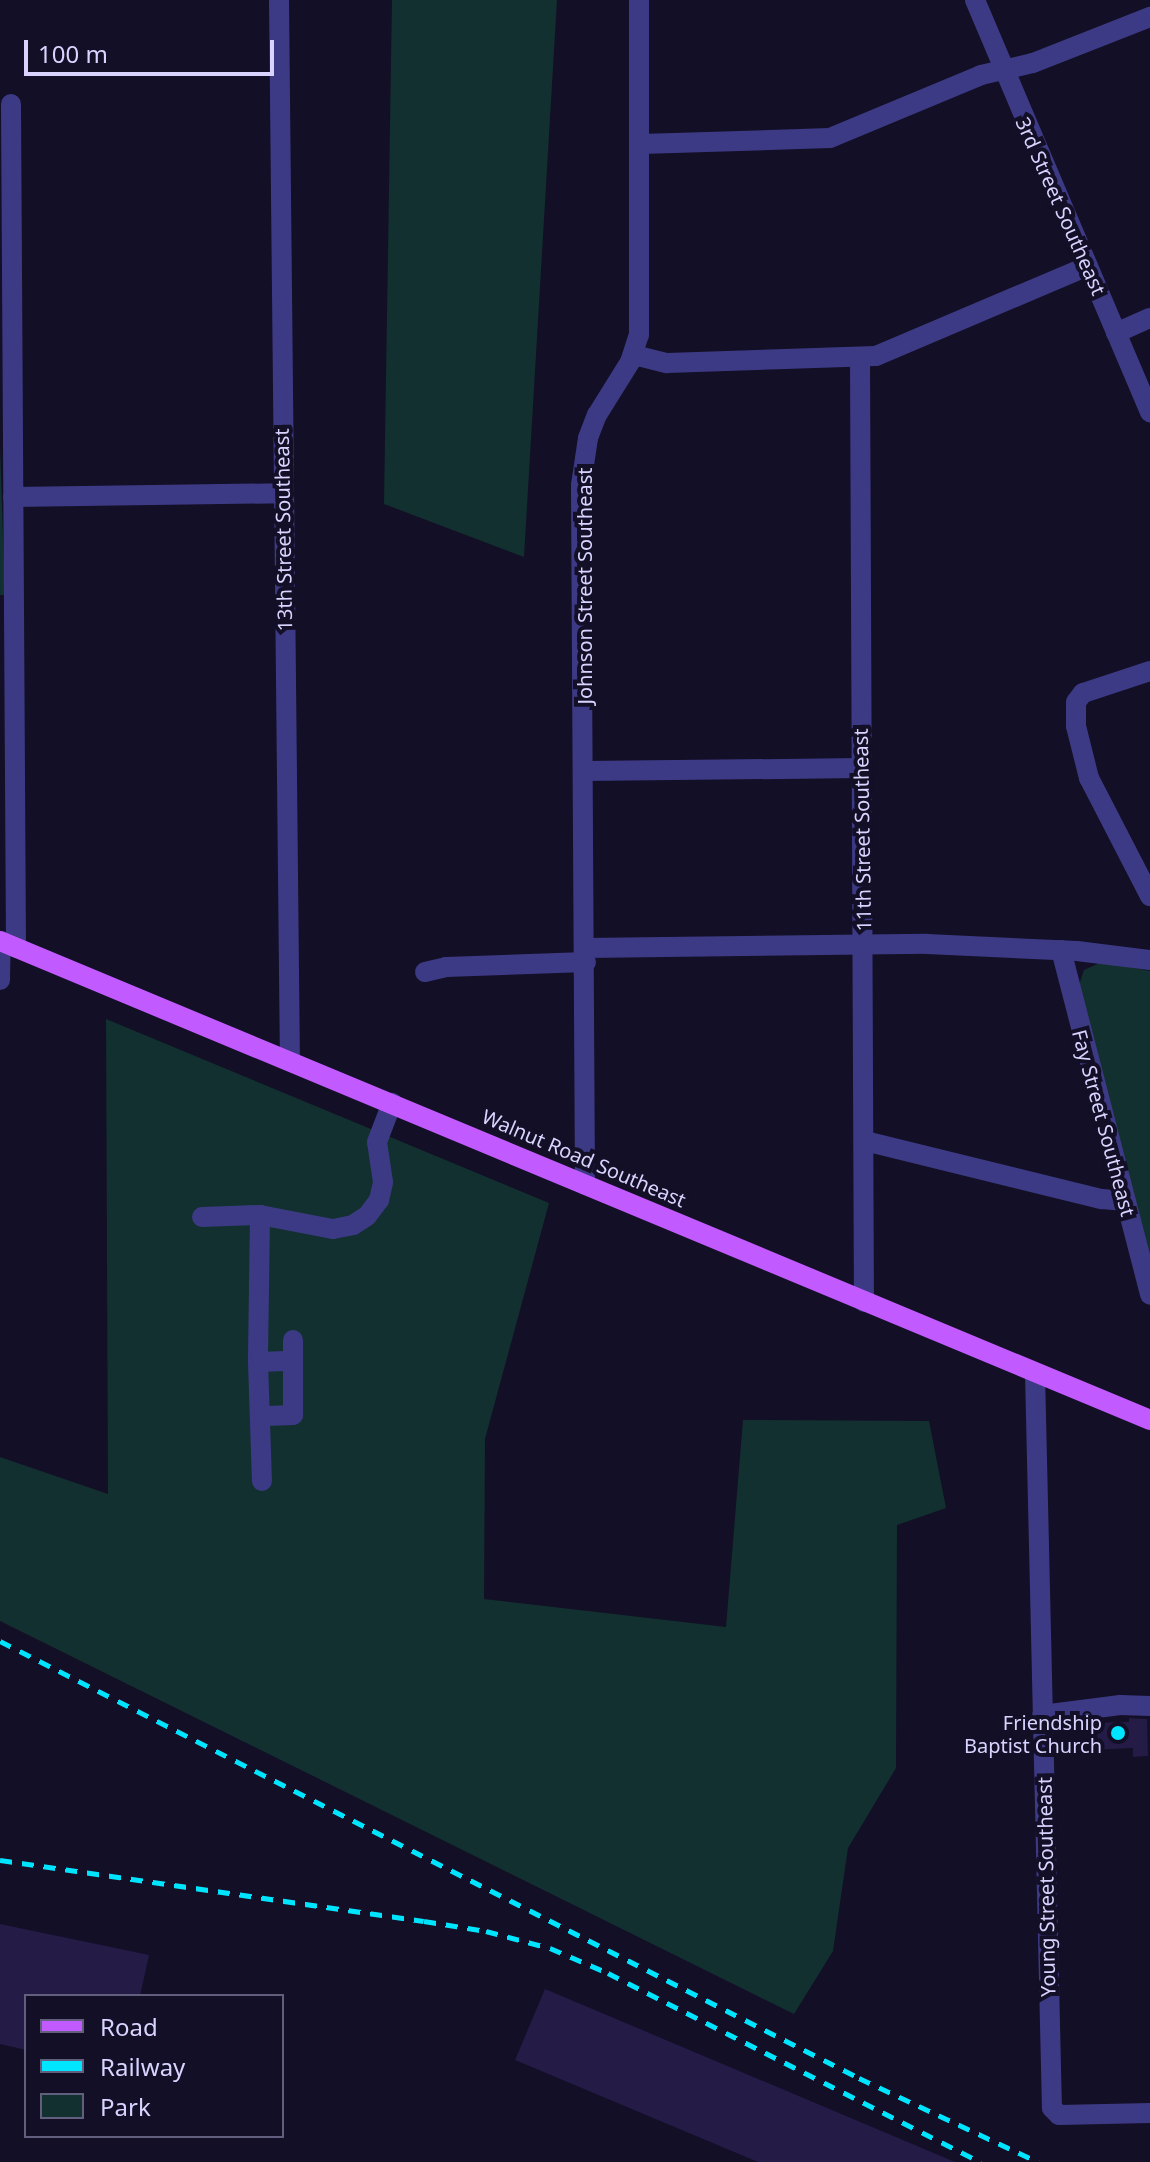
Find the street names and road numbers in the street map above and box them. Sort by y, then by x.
street label: 3rd Street Southeast [1011,113,1111,299]
street label: 13th Street Southeast [269,428,297,632]
street label: Johnson Street Southeast [572,468,596,704]
street label: 11th Street Southeast [848,728,876,932]
street label: Fay Street Southeast [1068,1027,1140,1219]
street label: Walnut Road Southeast [478,1104,690,1212]
street label: Young Street Southeast [1032,1777,1060,1997]

